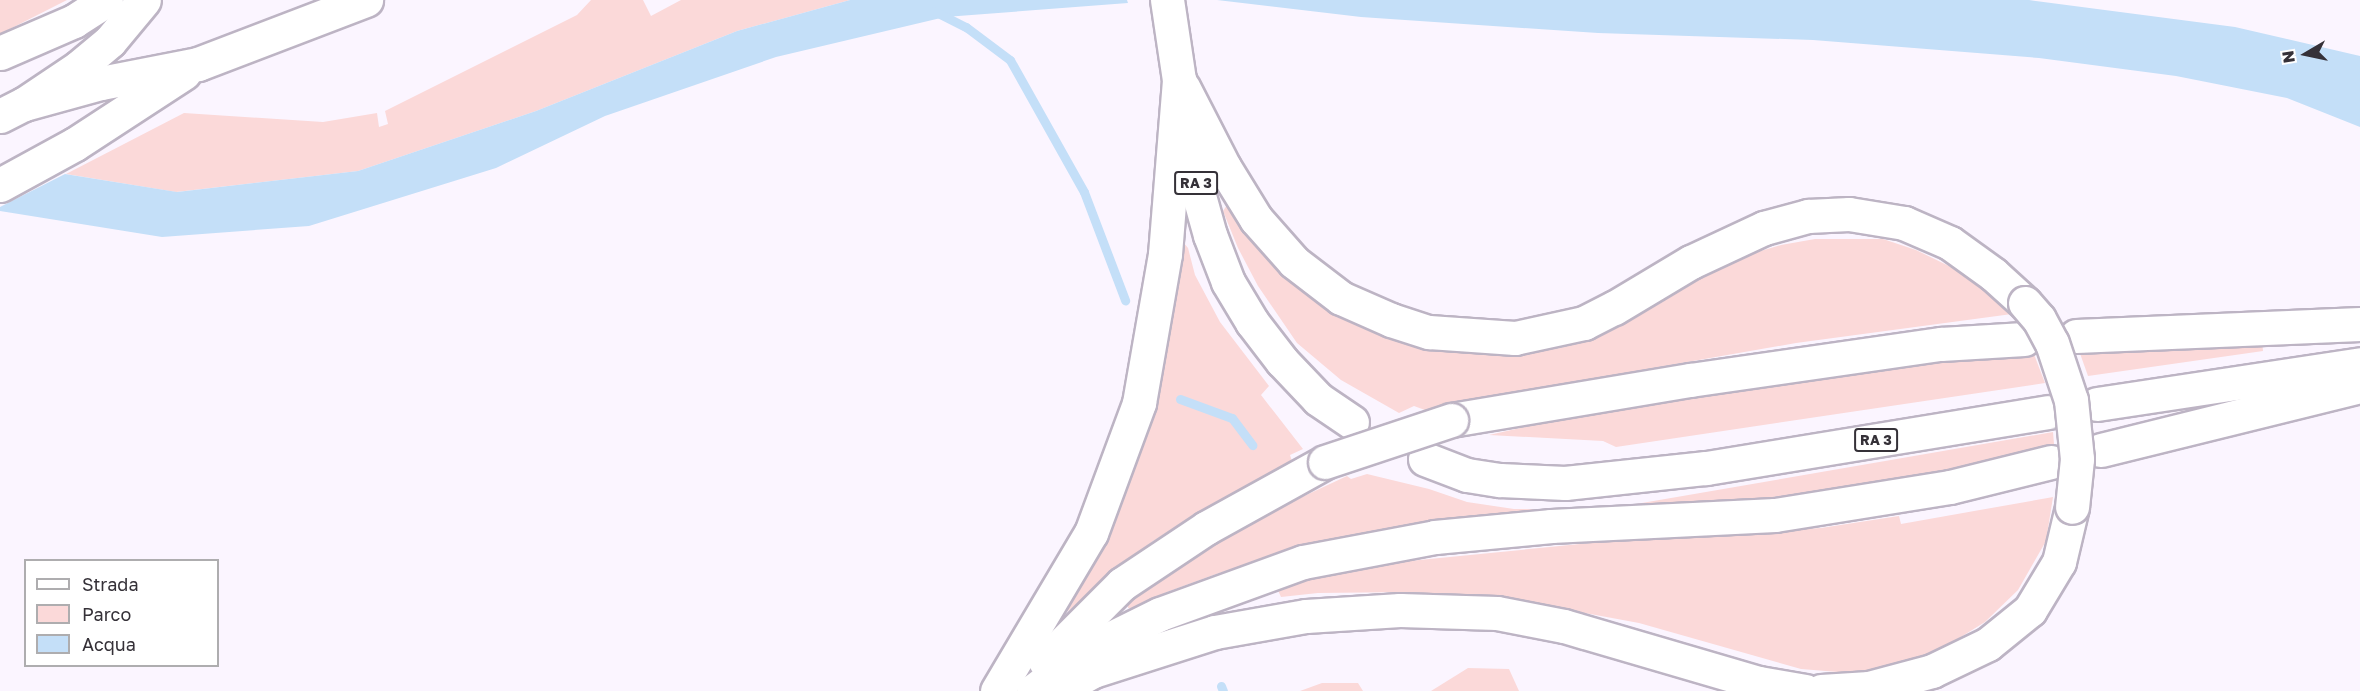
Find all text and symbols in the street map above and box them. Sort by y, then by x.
north arrow [2276,24,2336,84]
text: N [2277,49,2299,64]
road number: RA 3 [1174,172,1218,194]
road number: RA 3 [1854,429,1898,451]
legend [24,559,219,667]
text: Strada [82,573,139,595]
text: Parco [82,603,131,625]
text: Acqua [82,633,136,655]

